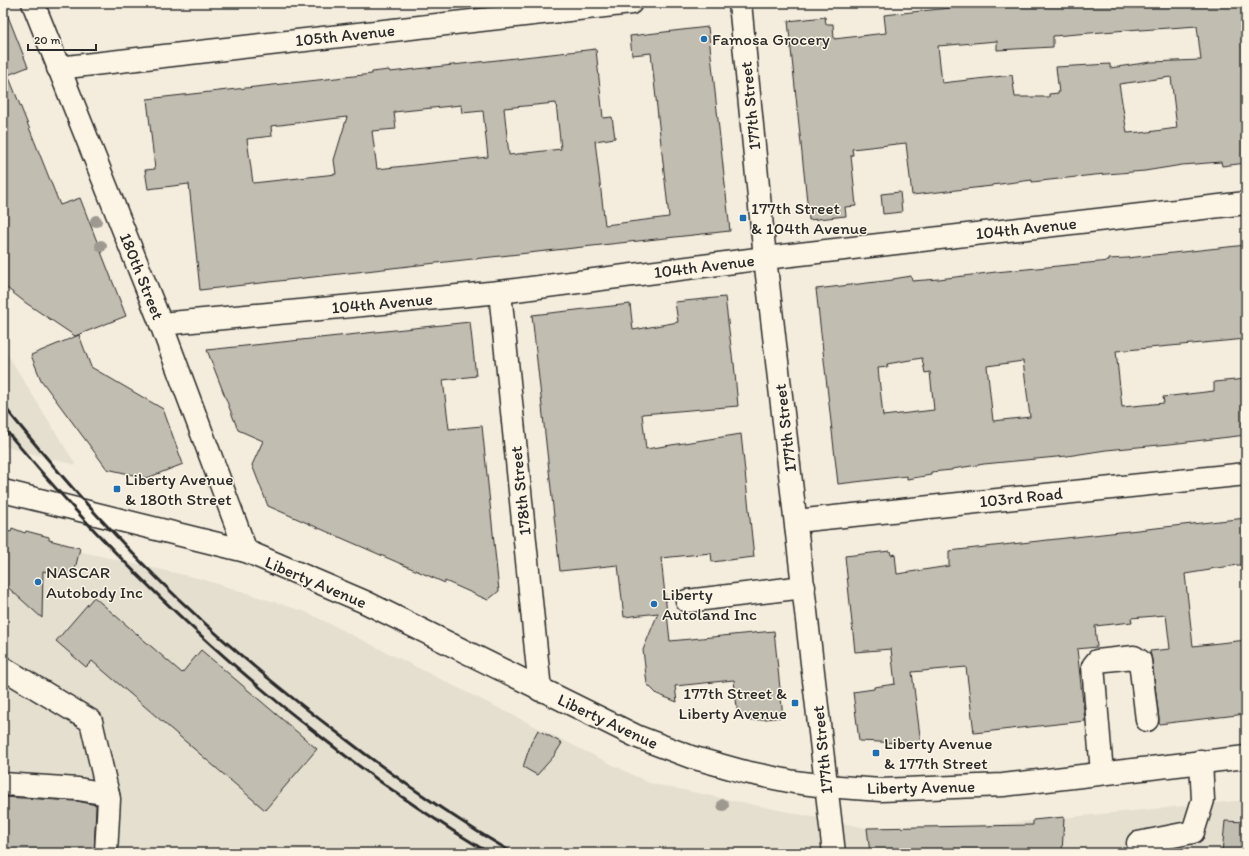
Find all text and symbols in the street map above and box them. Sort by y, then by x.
street label: 105th Avenue [294,20,396,50]
scale bar [28,26,96,52]
place label: Famosa Grocery [712,29,830,49]
text: 20 m [34,33,61,47]
marker: Famosa Grocery [699,34,709,44]
street label: 177th Street [735,60,765,151]
place label: 177th Street & 104th Avenue [751,198,867,238]
marker: 177th Street & 104th Avenue [738,213,748,223]
street label: 104th Avenue [975,213,1077,243]
street label: 180th Street [116,230,169,323]
street label: 104th Avenue [652,250,756,282]
street label: 104th Avenue [331,289,433,317]
street label: 177th Street [770,382,800,473]
street label: 178th Street [505,445,535,537]
place label: Liberty Avenue & 180th Street [125,469,233,509]
street label: 103rd Road [978,483,1064,511]
marker: Liberty Avenue & 180th Street [112,484,122,494]
street label: Liberty Avenue [262,552,370,612]
place label: NASCAR Autobody Inc [46,562,143,602]
marker: NASCAR Autobody Inc [33,577,43,587]
place label: Liberty Autoland Inc [662,584,757,624]
marker: Liberty Autoland Inc [649,599,659,609]
place label: 177th Street & Liberty Avenue [679,683,787,723]
street label: Liberty Avenue [555,689,661,753]
marker: 177th Street & Liberty Avenue [790,698,800,708]
street label: 177th Street [807,704,837,795]
place label: Liberty Avenue & 177th Street [884,733,992,773]
marker: Liberty Avenue & 177th Street [871,748,881,758]
street label: Liberty Avenue [867,776,975,798]

